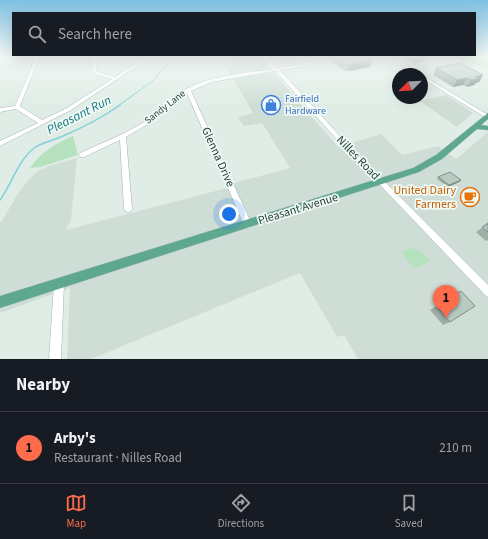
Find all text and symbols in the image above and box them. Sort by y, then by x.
search box [12,12,476,56]
icon: search [26,23,48,45]
text: Search here [58,24,132,45]
north arrow [392,68,428,104]
street label: Sandy Lane [142,87,188,127]
water label: Pleasant Run [44,91,115,139]
place label: Fairfield Hardware [285,92,326,118]
shop icon: Fairfield Hardware [260,94,282,116]
street label: Glenna Drive [197,124,239,190]
street label: Nilles Road [332,132,384,184]
place label: United Dairy Farmers [393,182,456,213]
cafe icon: United Dairy Farmers [459,186,481,208]
street label: Pleasant Avenue [256,189,340,229]
your location [219,204,239,224]
pin: 1 [433,285,459,318]
text: Nearby [16,373,70,397]
text: Arby's [54,428,96,449]
text: 1 [26,439,32,457]
text: 210 m [439,439,472,457]
text: Restaurant · Nilles Road [54,449,182,467]
tab: Map [65,492,87,531]
tab: Directions [218,492,264,531]
tab: Saved [395,492,423,531]

